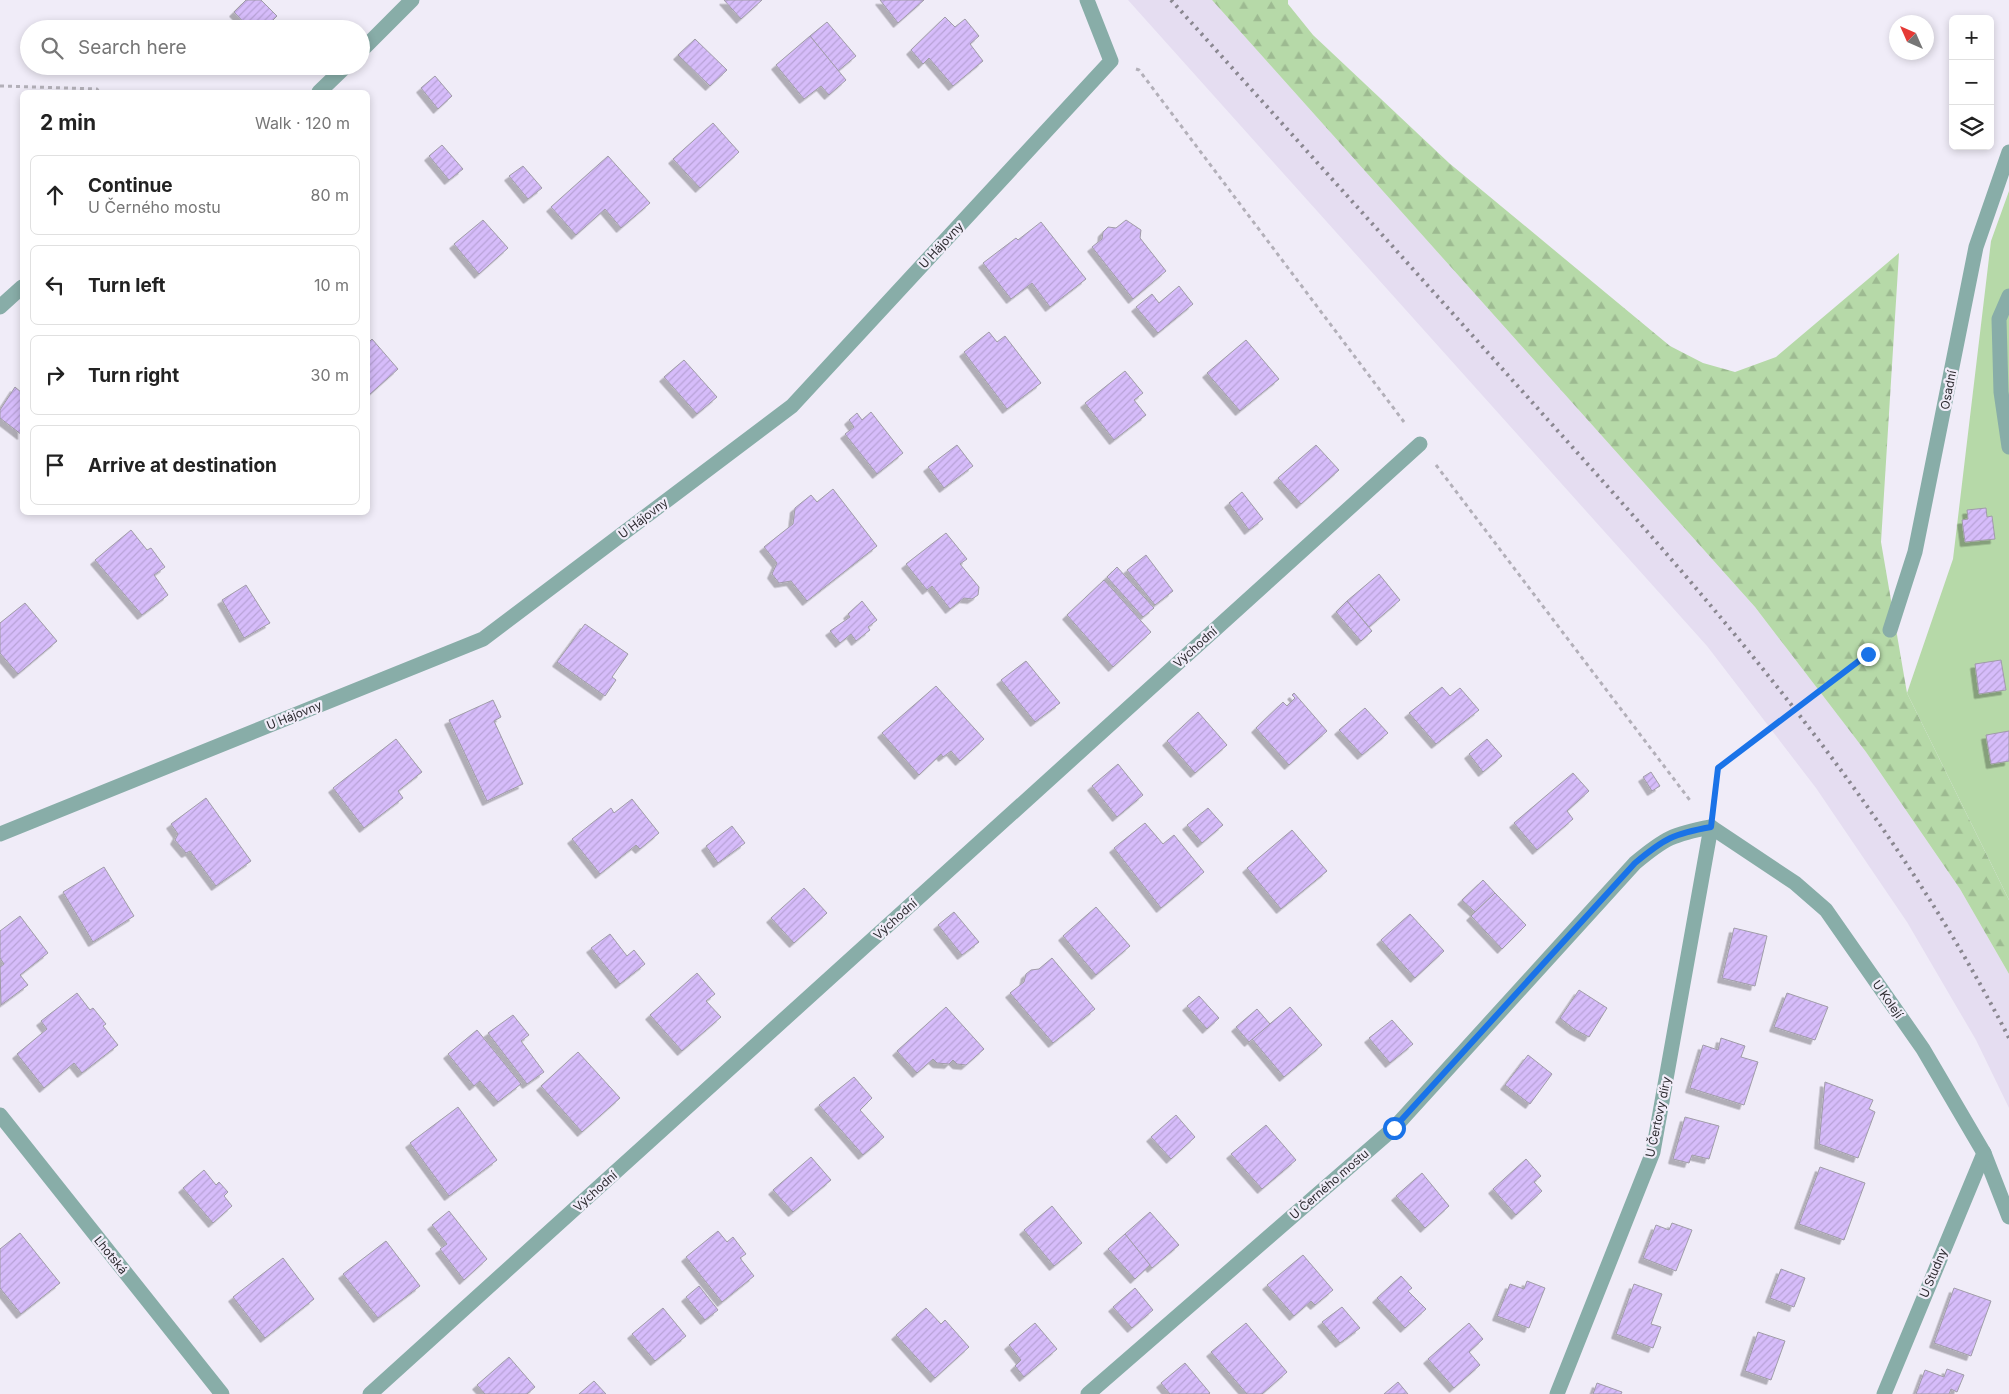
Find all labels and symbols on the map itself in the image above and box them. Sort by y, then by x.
north arrow [1889,15,1934,60]
street label: U Hájovny [916,218,967,271]
street label: Osadní [1937,369,1959,411]
street label: U Hájovny [615,494,671,542]
street label: Východní [1170,624,1220,670]
route end [1857,643,1880,666]
street label: U Hájovny [264,697,324,733]
street label: Východní [870,896,920,942]
street label: U Kolejí [1870,977,1906,1021]
street label: U Čertovy díry [1642,1075,1674,1159]
route start [1383,1117,1406,1140]
street label: U Černého mostu [1286,1146,1372,1222]
street label: Východní [570,1168,620,1214]
street label: Lhotská [91,1233,131,1277]
street label: U Studny [1916,1246,1950,1300]

